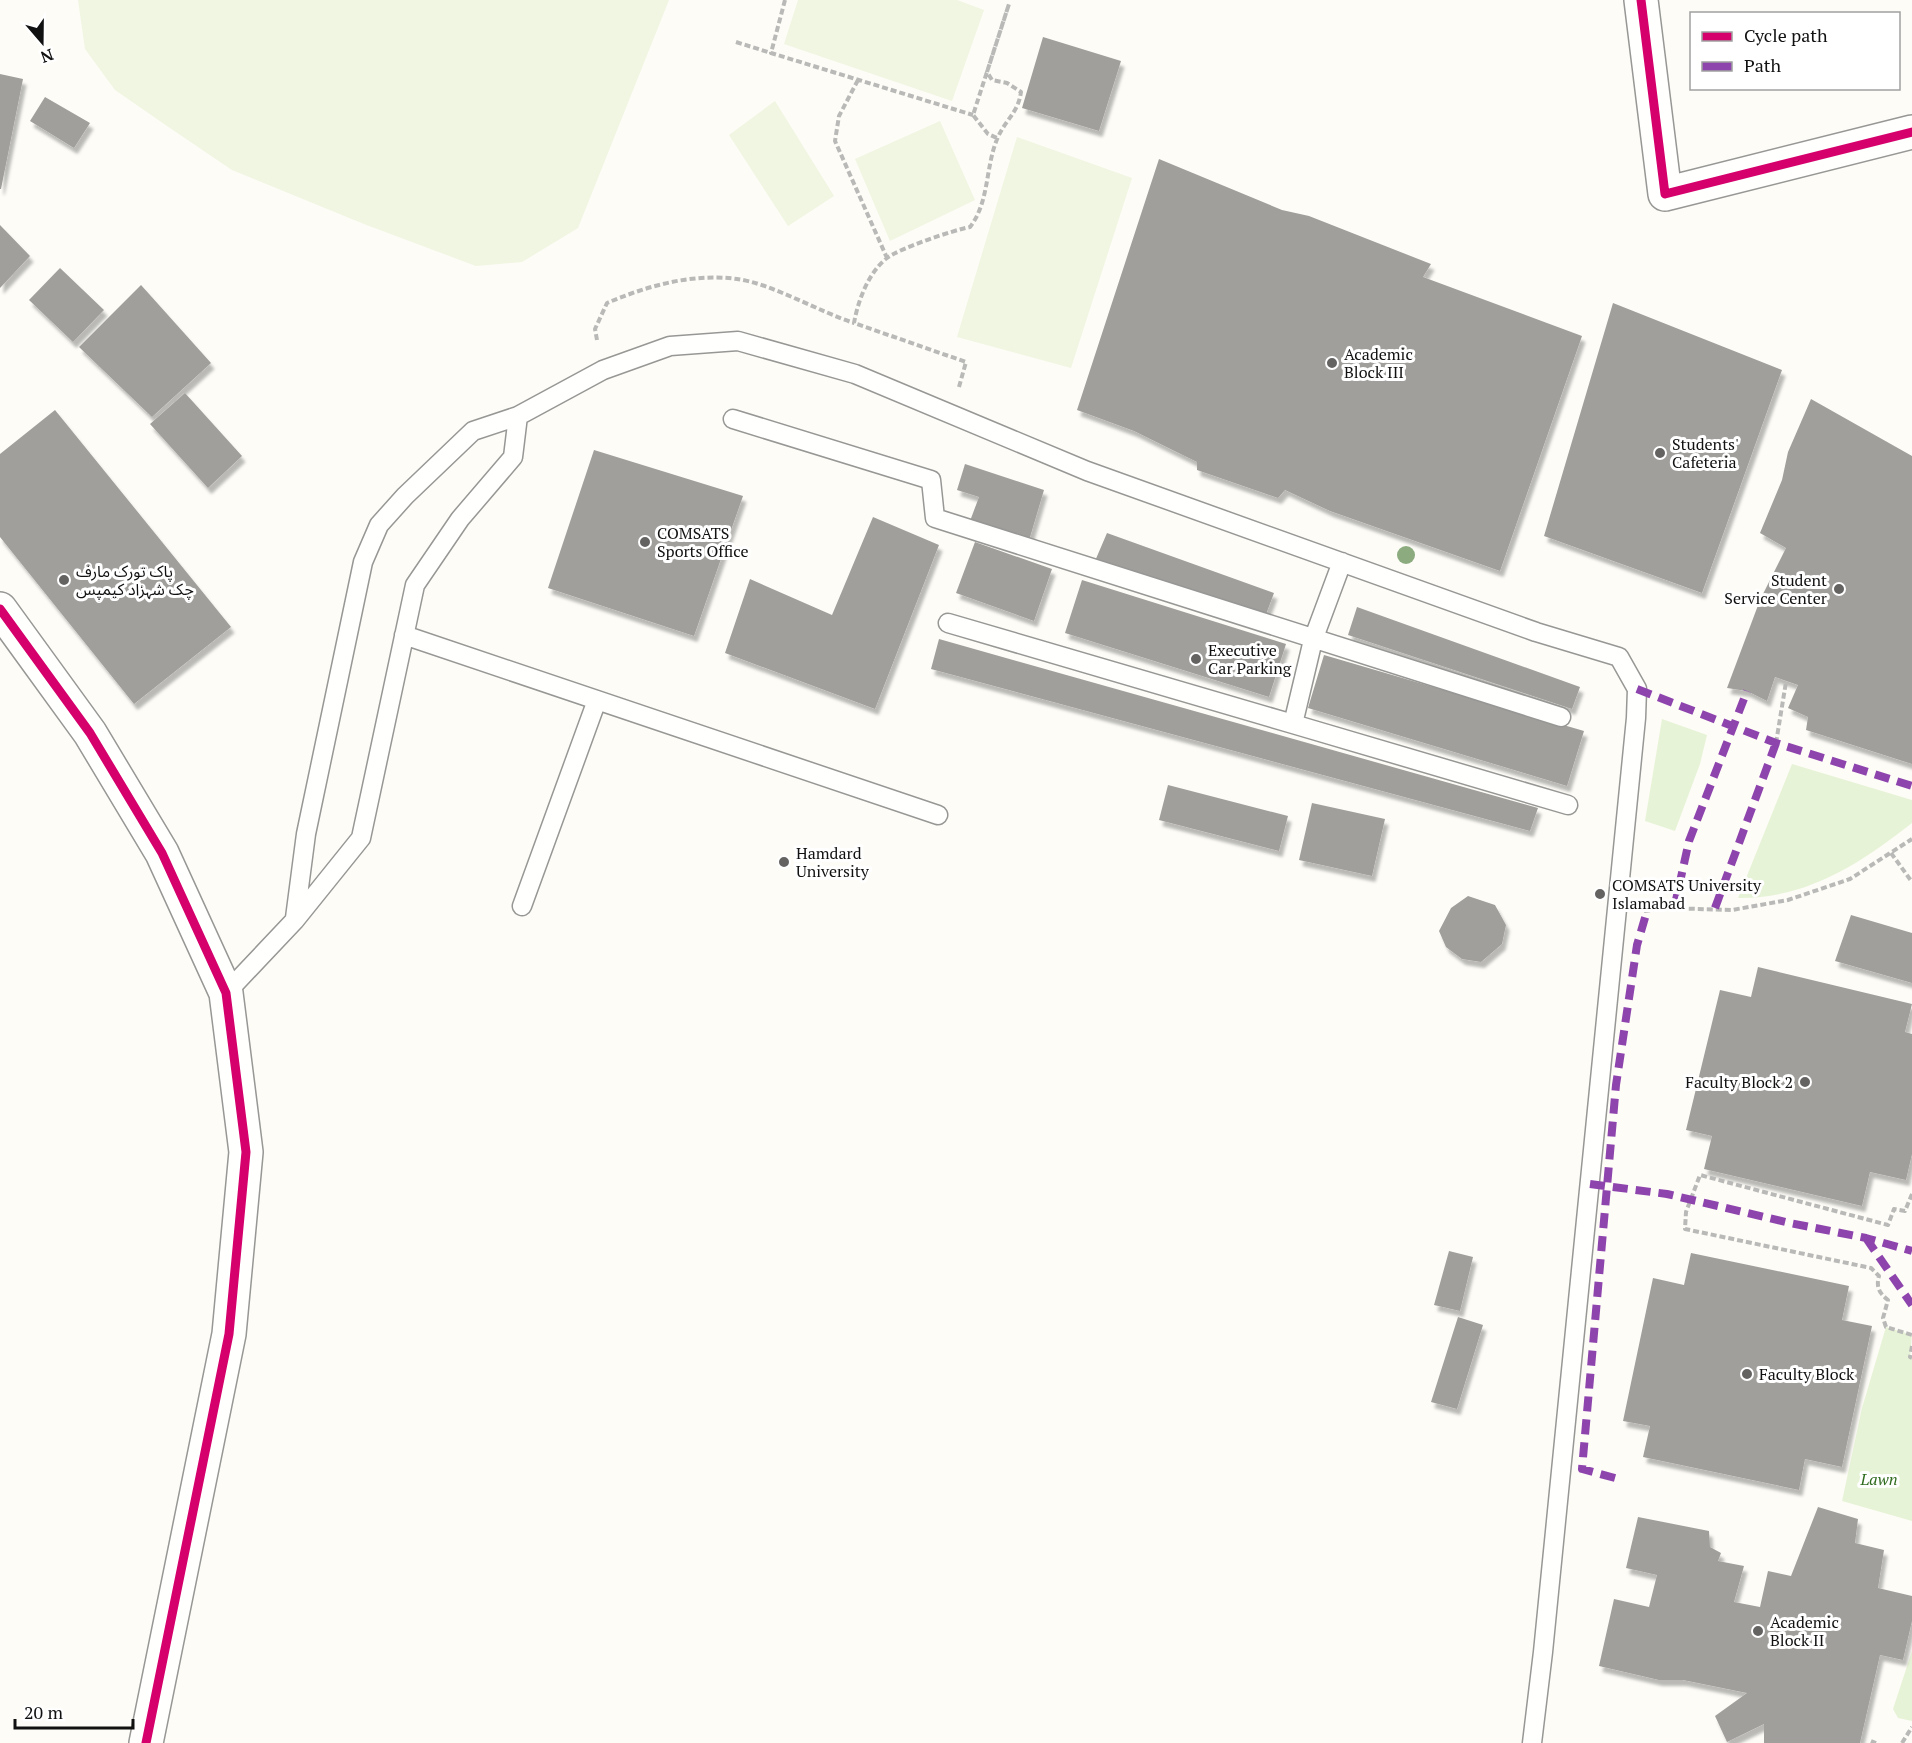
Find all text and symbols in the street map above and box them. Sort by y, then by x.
north arrow [12,12,72,72]
legend [1690,12,1900,90]
text: Cycle path [1744,23,1828,47]
text: N [38,44,57,69]
text: Path [1744,53,1781,77]
place label: Academic Block III [1344,343,1413,383]
marker: Academic Block III [1325,356,1339,370]
place label: Students' Cafeteria [1672,433,1739,473]
marker: Students' Cafeteria [1653,446,1667,460]
place label: COMSATS Sports Office [657,522,749,562]
marker: COMSATS Sports Office [638,535,652,549]
place label: پاک تورک مارف چک شہزاد کیمپس [76,560,194,600]
place label: Student Service Center [1724,569,1828,609]
marker: پاک تورک مارف چک شہزاد کیمپس [57,573,71,587]
marker: Student Service Center [1832,582,1846,596]
place label: Executive Car Parking [1208,639,1292,679]
marker: Executive Car Parking [1189,652,1203,666]
place label: Hamdard University [796,842,870,882]
marker: Hamdard University [777,855,791,869]
place label: COMSATS University Islamabad [1612,874,1762,914]
marker: COMSATS University Islamabad [1593,887,1607,901]
place label: Faculty Block 2 [1685,1071,1793,1093]
marker: Faculty Block 2 [1798,1075,1812,1089]
place label: Faculty Block [1759,1363,1855,1385]
marker: Faculty Block [1740,1367,1754,1381]
park label: Lawn [1860,1468,1898,1490]
place label: Academic Block II [1770,1611,1839,1651]
marker: Academic Block II [1751,1624,1765,1638]
scale bar [15,1692,134,1730]
text: 20 m [24,1700,64,1724]

